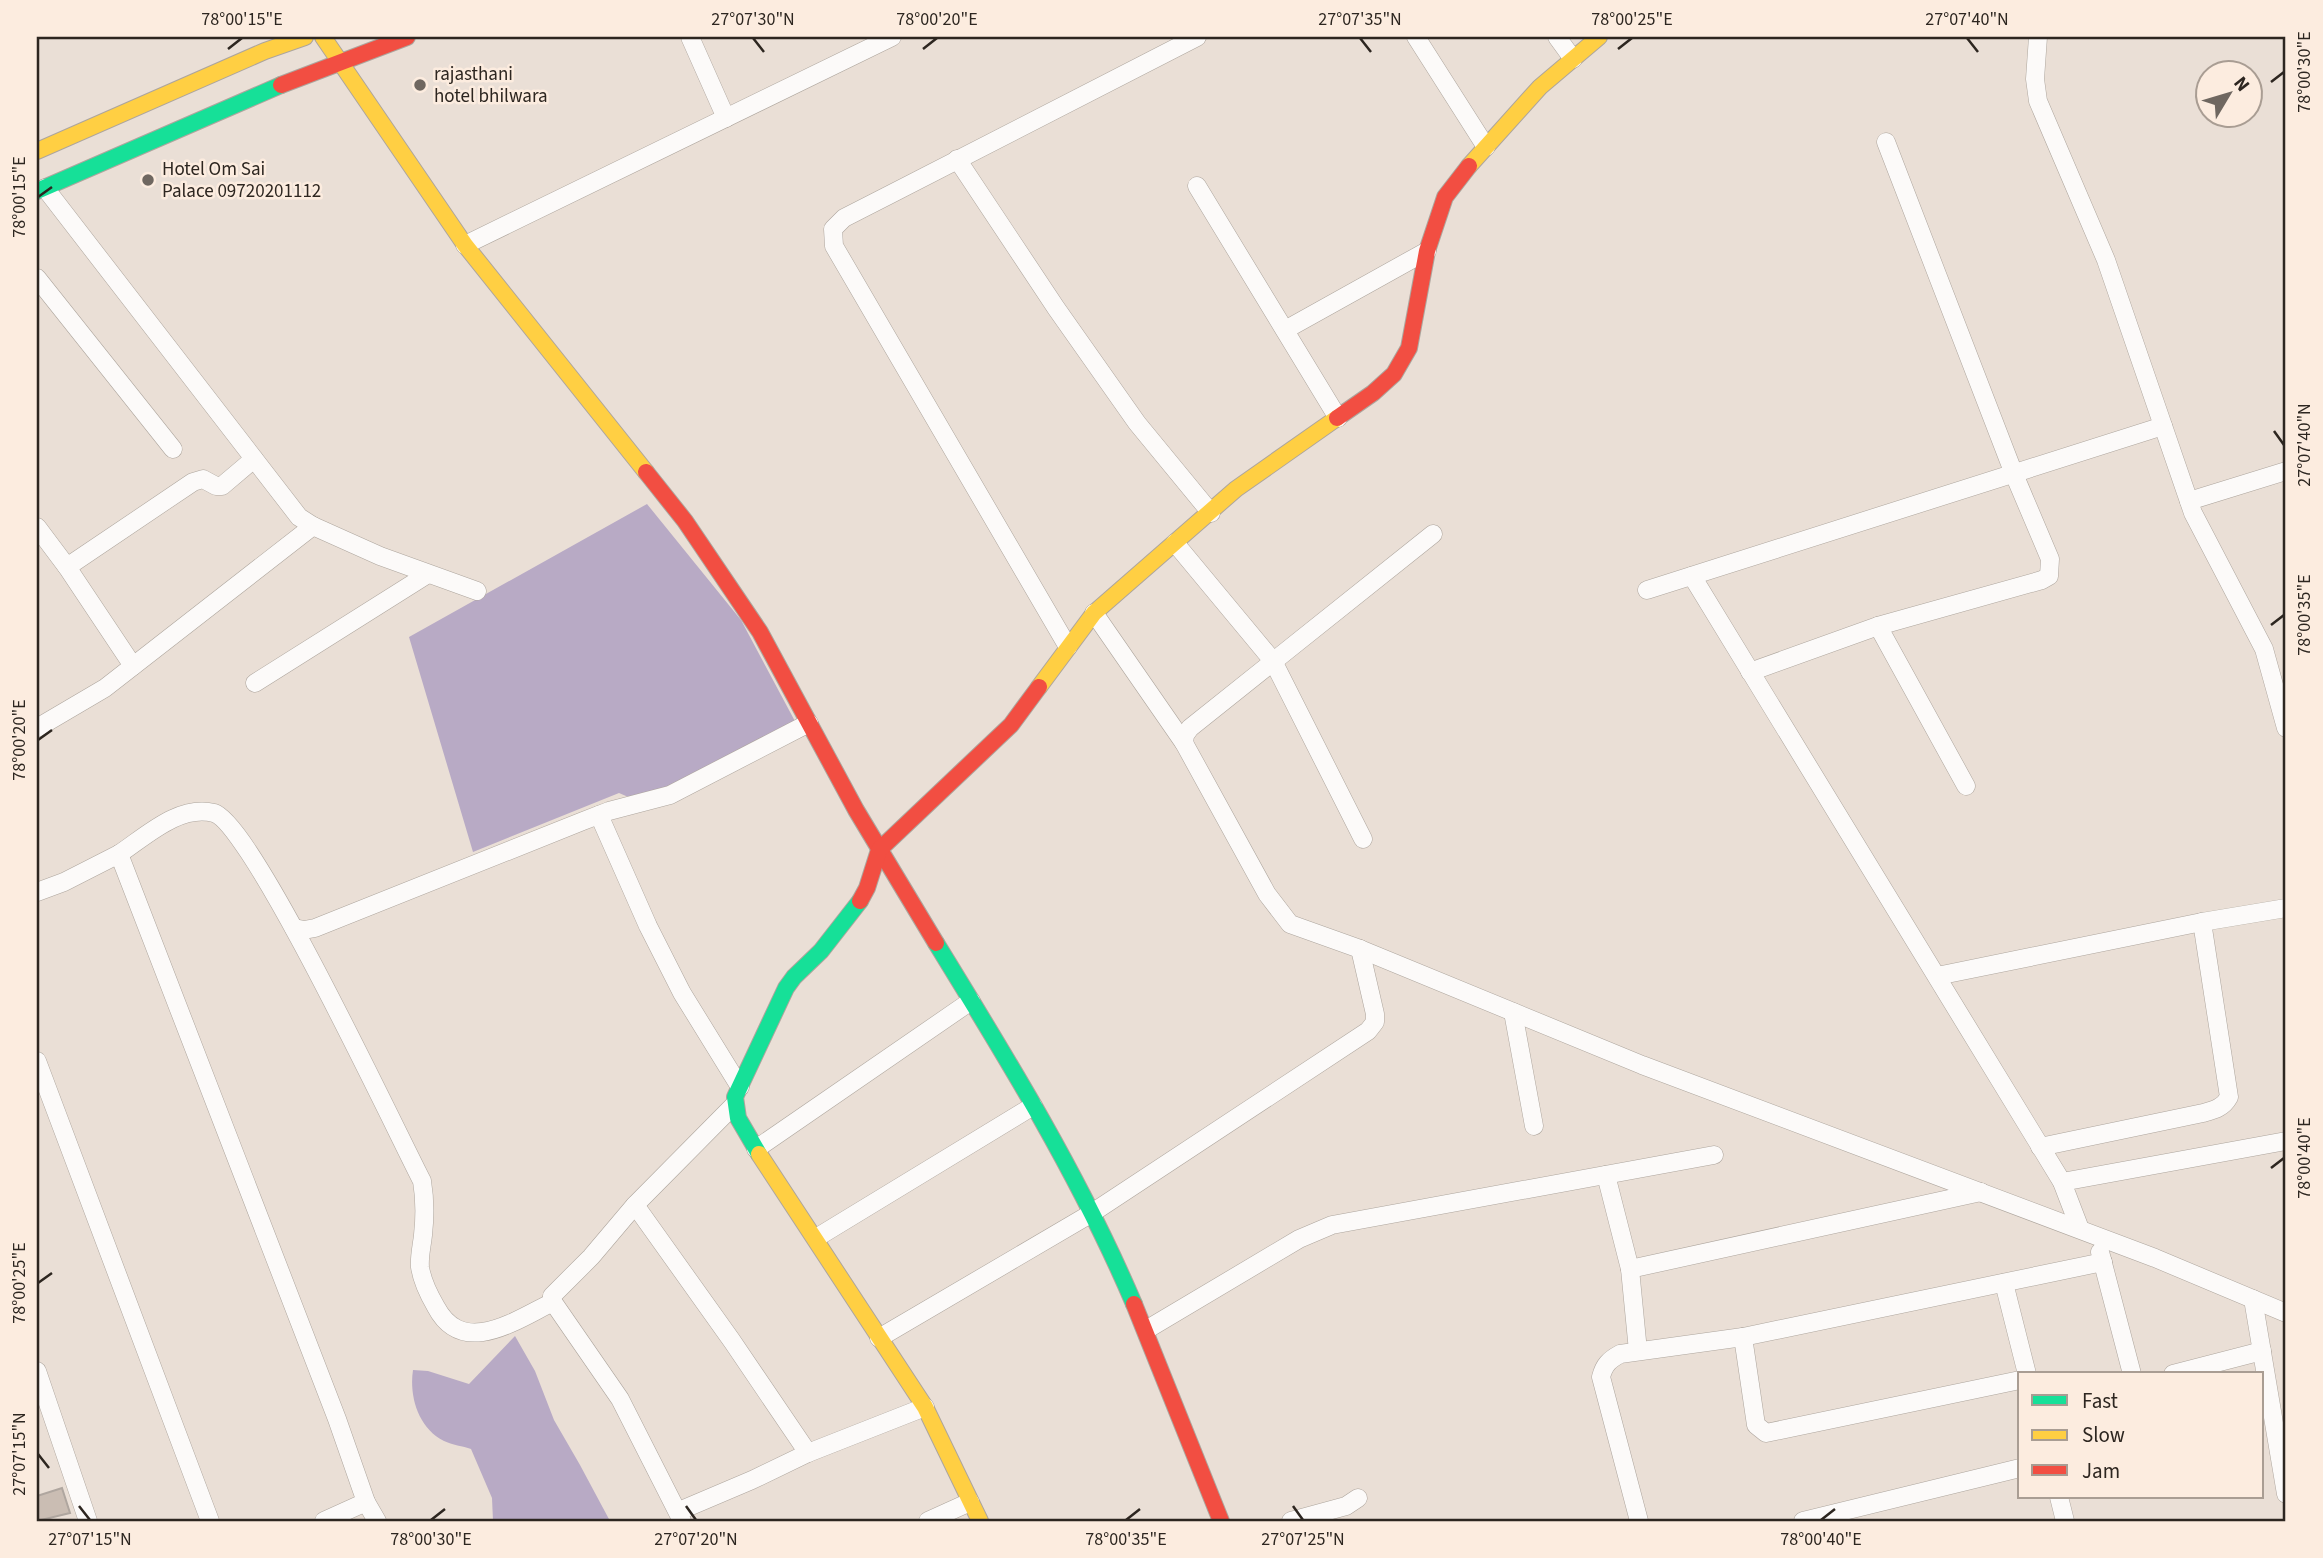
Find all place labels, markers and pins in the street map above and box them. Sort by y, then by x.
place label: rajasthani hotel bhilwara [434,61,548,110]
marker: rajasthani hotel bhilwara [412,77,428,93]
place label: Hotel Om Sai Palace 09720201112 [162,156,321,205]
marker: Hotel Om Sai Palace 09720201112 [140,172,156,188]

